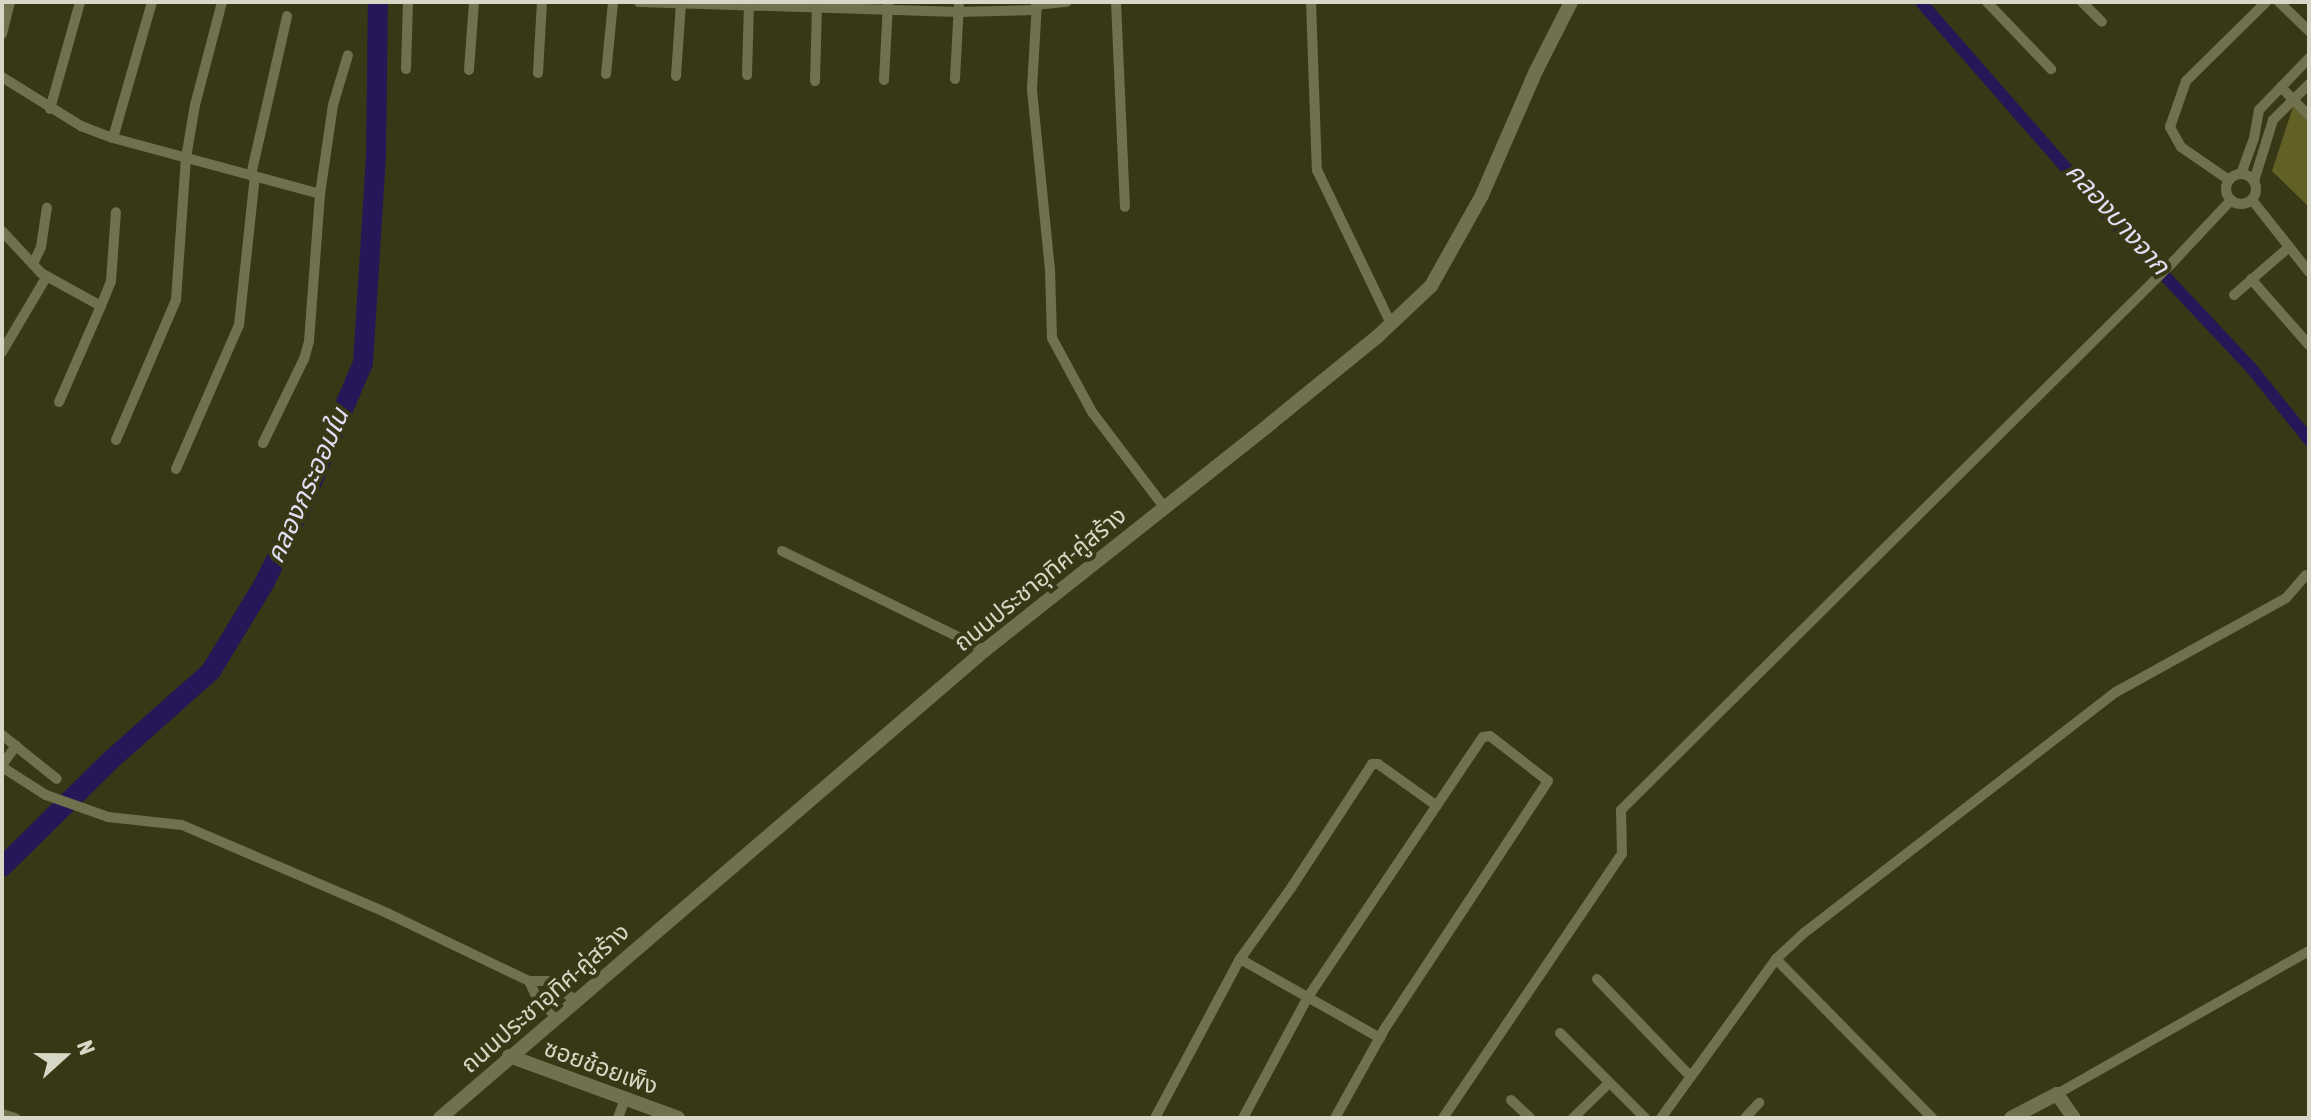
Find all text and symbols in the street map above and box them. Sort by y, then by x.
water label: คลองบางจาก [2059,157,2175,281]
water label: คลองกระออมใน [260,404,356,568]
street label: ถนนประชาอุทิศ-คู่สร้าง [948,501,1132,657]
street label: ถนนประชาอุทิศ-คู่สร้าง [455,917,635,1079]
north arrow [24,1016,104,1096]
street label: ซอยช้อยเพ็ง [540,1033,662,1101]
text: N [72,1037,101,1058]

